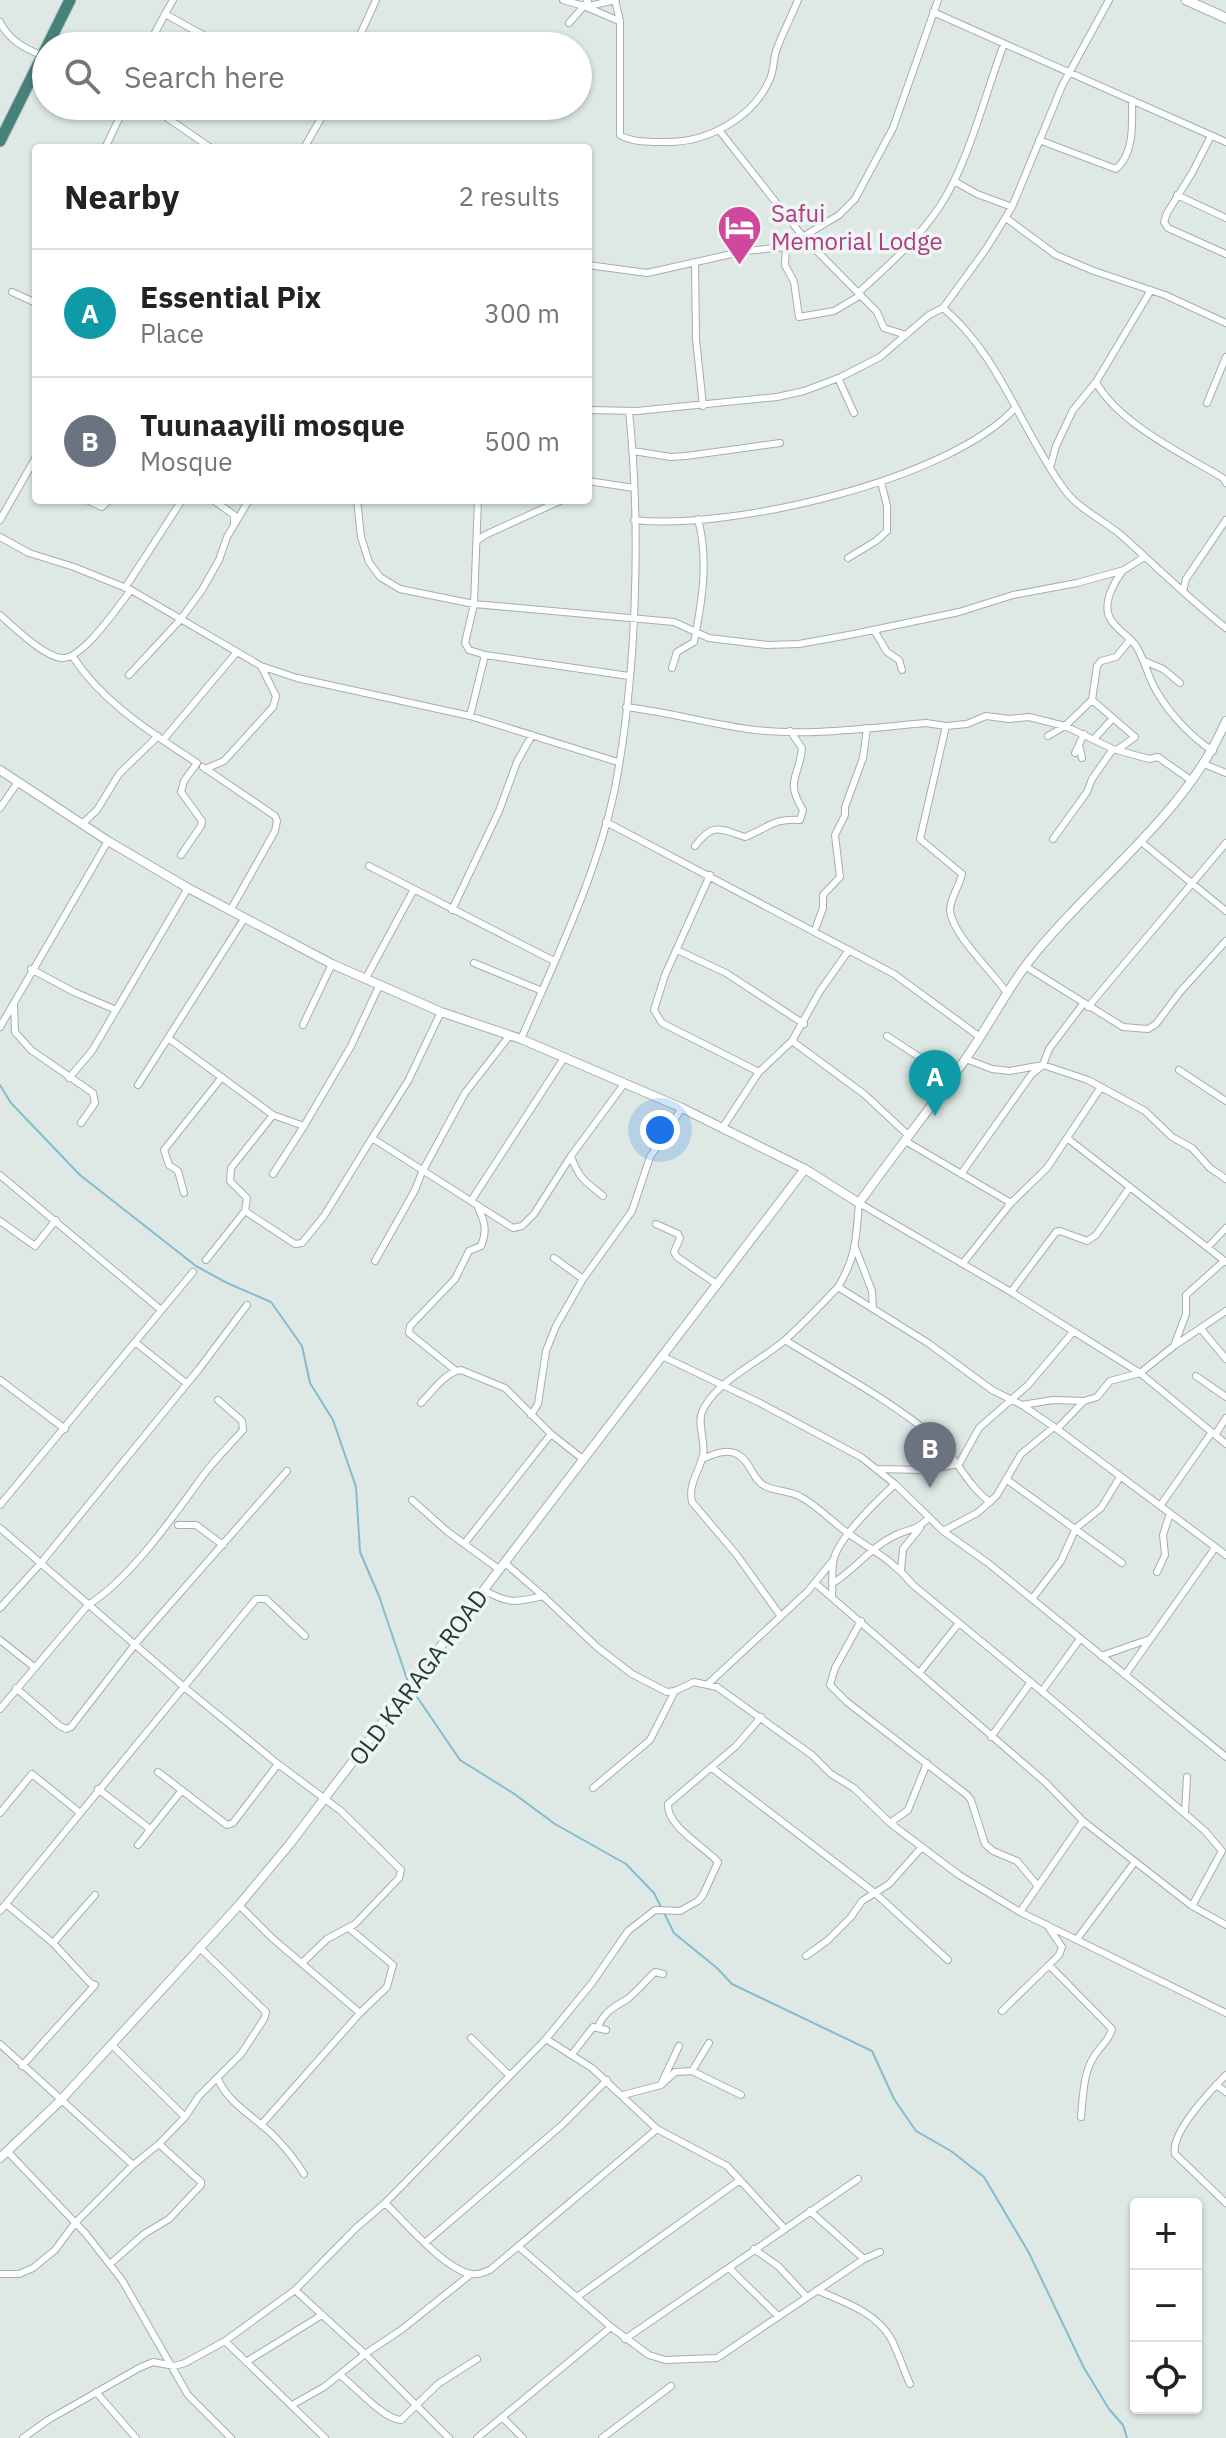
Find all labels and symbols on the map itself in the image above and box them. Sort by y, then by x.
place label: Safui Memorial Lodge [771,197,943,257]
hotel icon: Safui Memorial Lodge [716,203,764,266]
pin: A [909,1050,961,1116]
your location [640,1110,680,1150]
pin: B [904,1422,956,1488]
street label: OLD KARAGA ROAD [341,1582,495,1772]

